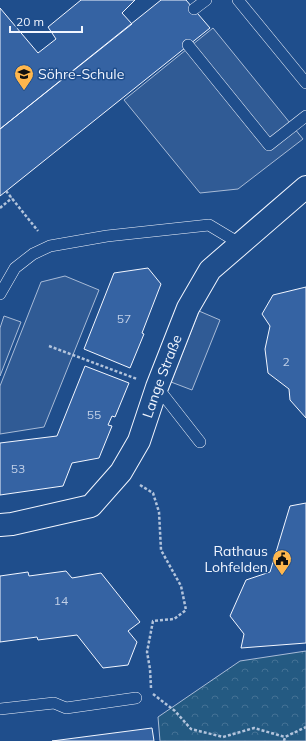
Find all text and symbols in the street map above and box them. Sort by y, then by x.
scale bar [10,8,82,34]
text: 20 m [16,14,44,29]
school or university icon: Söhre-Schule [13,63,35,91]
place label: Söhre-Schule [38,65,124,83]
house number: 57 [117,311,131,326]
street label: Lange Straße [138,332,186,420]
house number: 2 [282,354,290,369]
house number: 55 [87,407,101,422]
house number: 53 [11,461,25,476]
place label: Rathaus Lohfelden [205,542,268,576]
public building icon: Rathaus Lohfelden [271,548,293,576]
house number: 14 [54,593,68,608]

